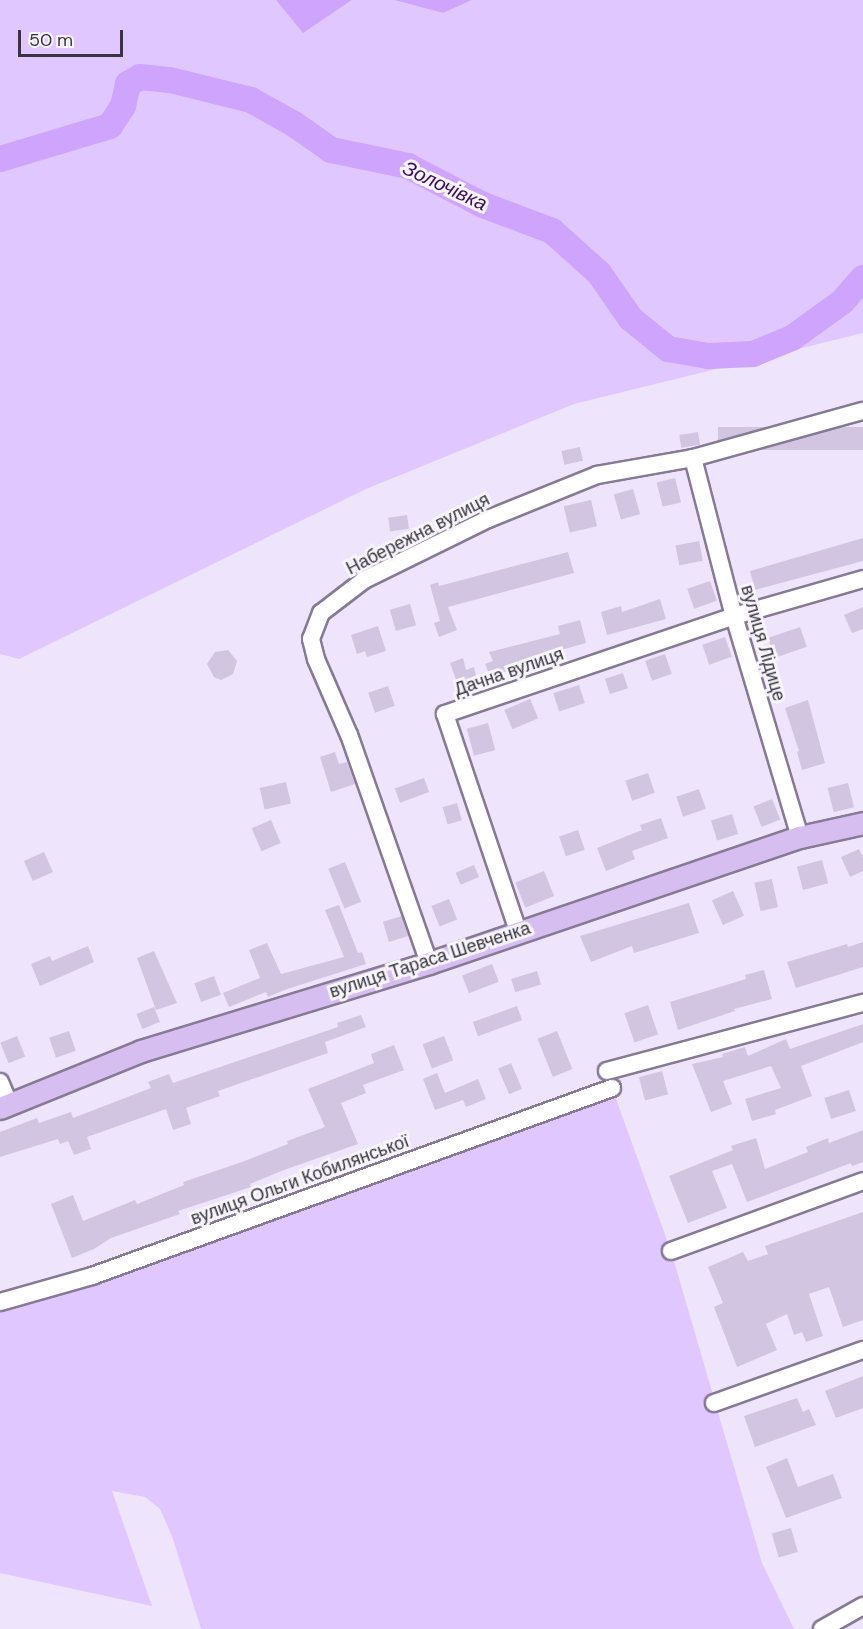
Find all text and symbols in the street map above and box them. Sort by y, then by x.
scale bar [21,18,126,56]
text: 50 m [29,28,73,52]
water label: Золочівка [399,156,491,216]
street label: Набережна вулиця [343,488,493,580]
street label: вулиця Лідице [736,583,790,703]
street label: Дачна вулиця [451,643,567,701]
street label: вулиця Тараса Шевченка [327,917,533,1003]
street label: вулиця Ольги Кобилянської [188,1130,412,1230]

